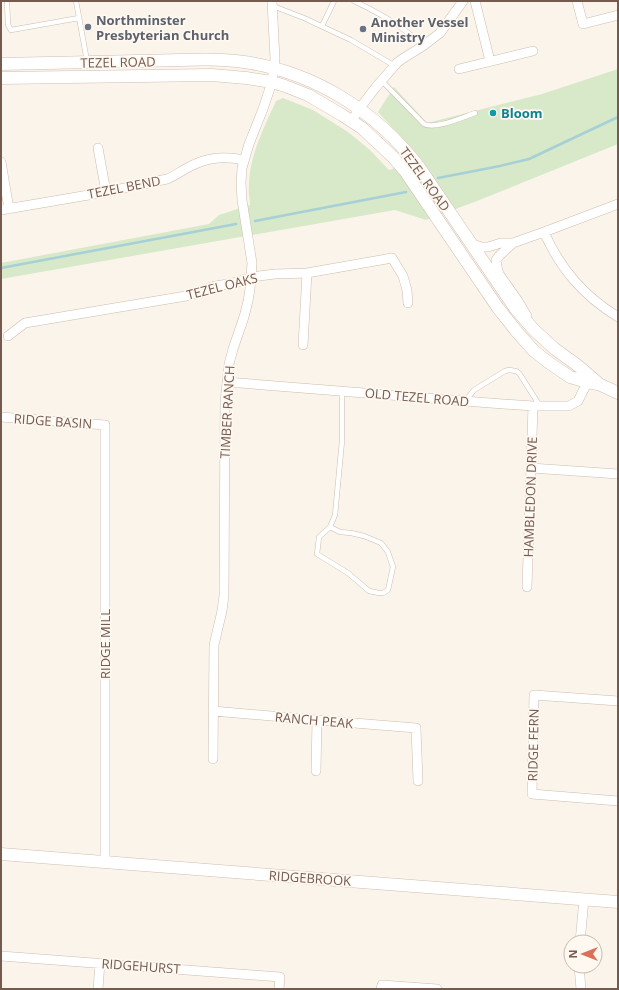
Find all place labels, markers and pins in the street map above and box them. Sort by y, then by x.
place label: Northminster Presbyterian Church [96,11,229,44]
place label: Another Vessel Ministry [371,13,468,46]
marker: Northminster Presbyterian Church [83,22,93,32]
marker: Another Vessel Ministry [358,24,368,34]
place label: Bloom [501,104,543,122]
marker: Bloom [488,108,498,118]

